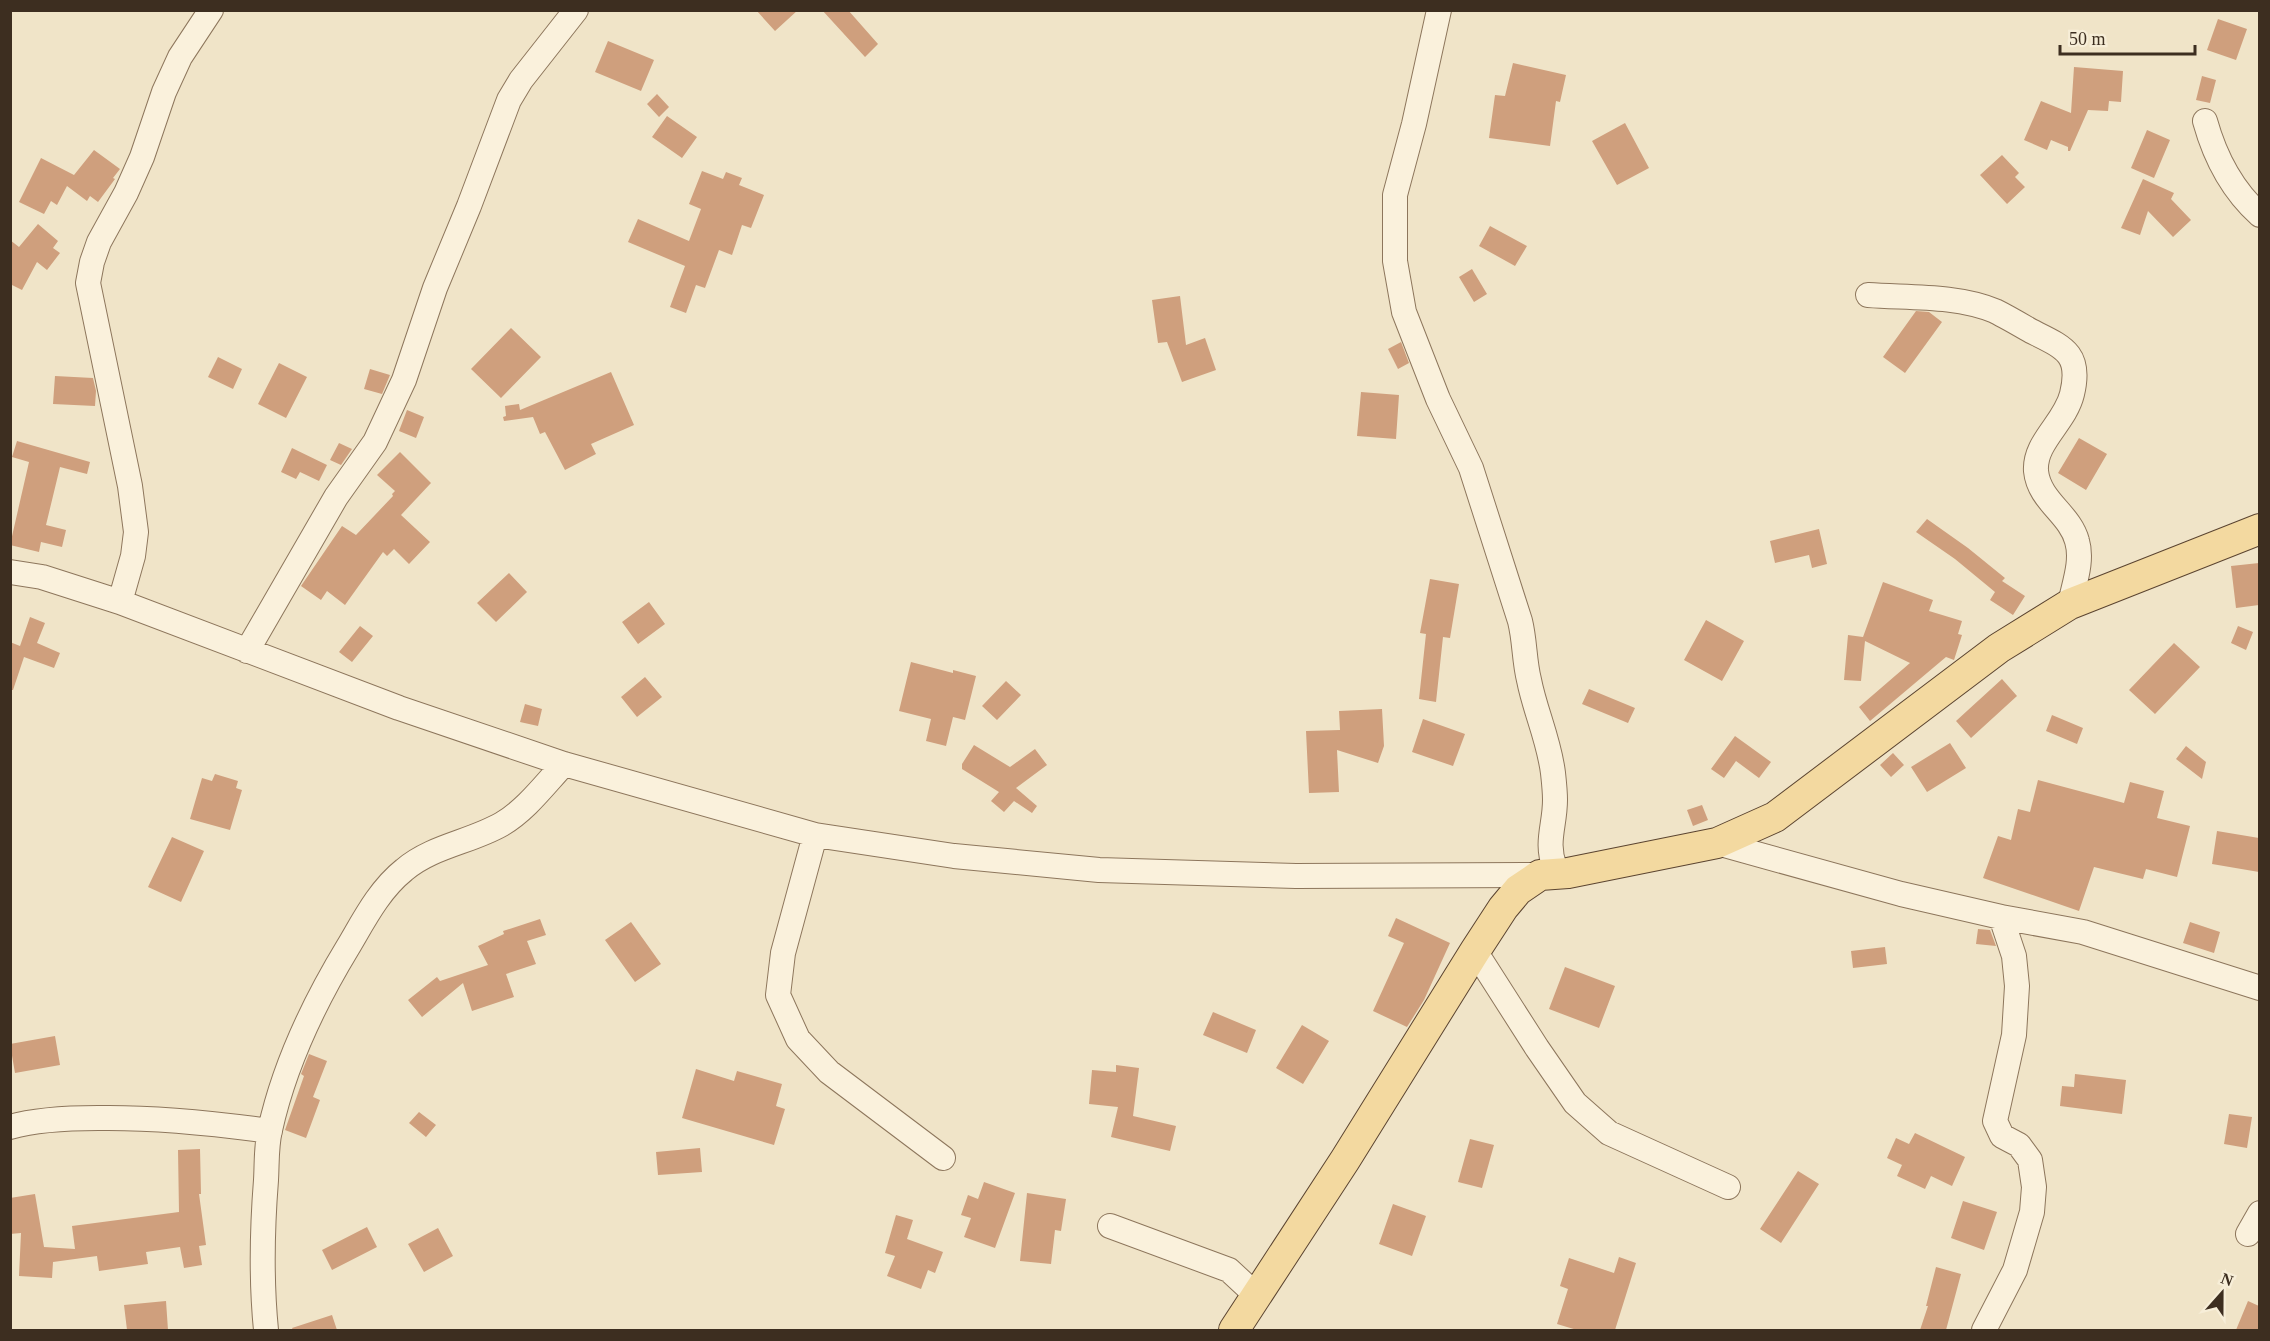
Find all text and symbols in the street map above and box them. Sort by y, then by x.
scale bar [2060,18,2195,56]
text: 50 m [2069,29,2106,49]
north arrow [2192,1263,2252,1323]
text: N [2219,1269,2236,1290]

